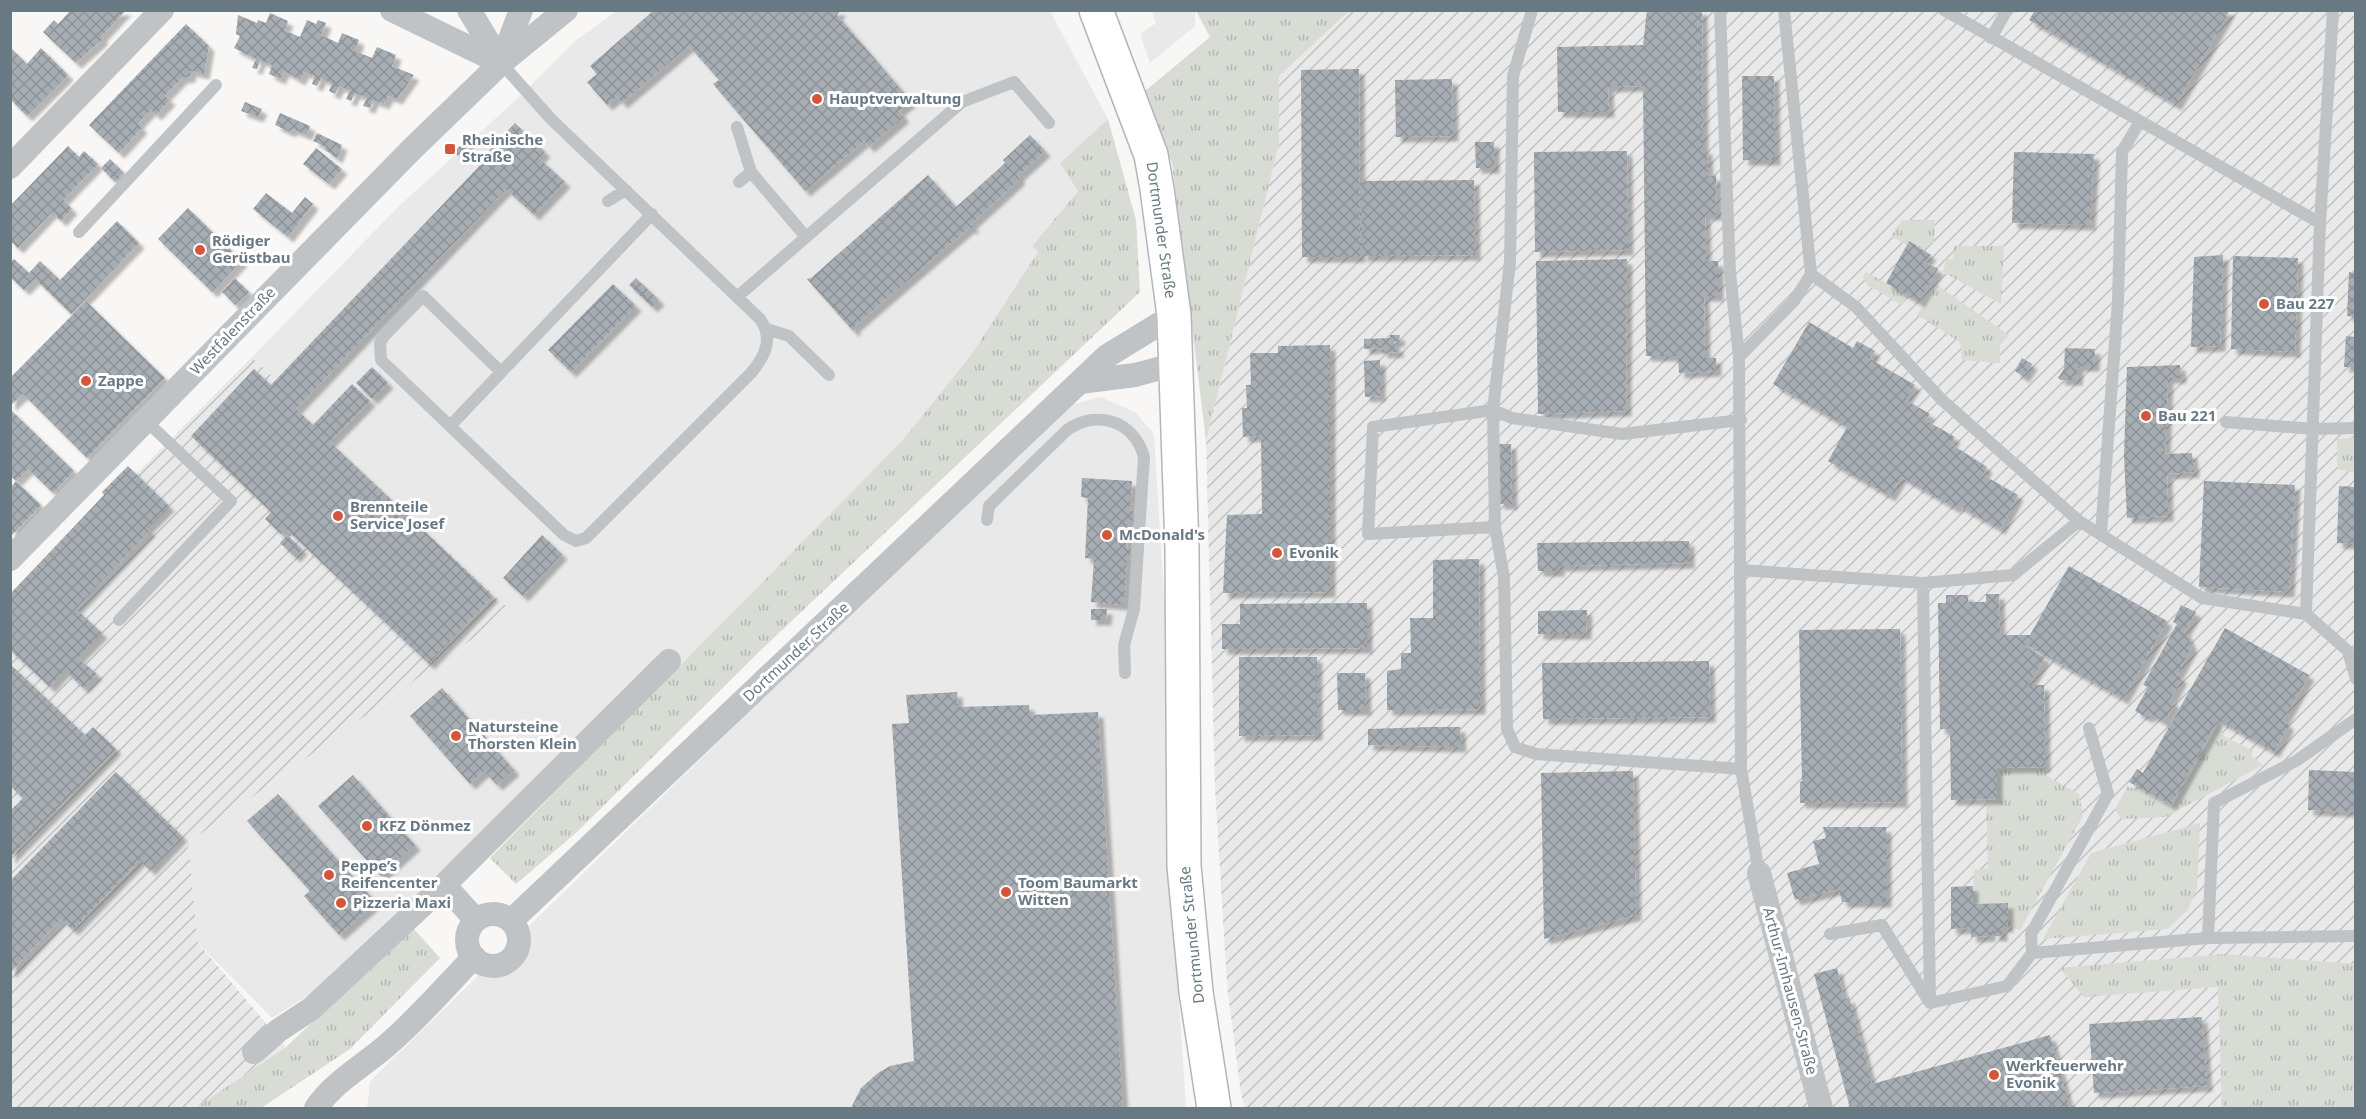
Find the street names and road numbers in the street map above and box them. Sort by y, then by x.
street label: Dortmunder Straße [1142,160,1181,300]
street label: Westfalenstraße [185,282,279,379]
street label: Dortmunder Straße [738,597,853,706]
street label: Dortmunder Straße [1174,865,1208,1005]
street label: Arthur-Imhausen-Straße [1759,905,1823,1077]

